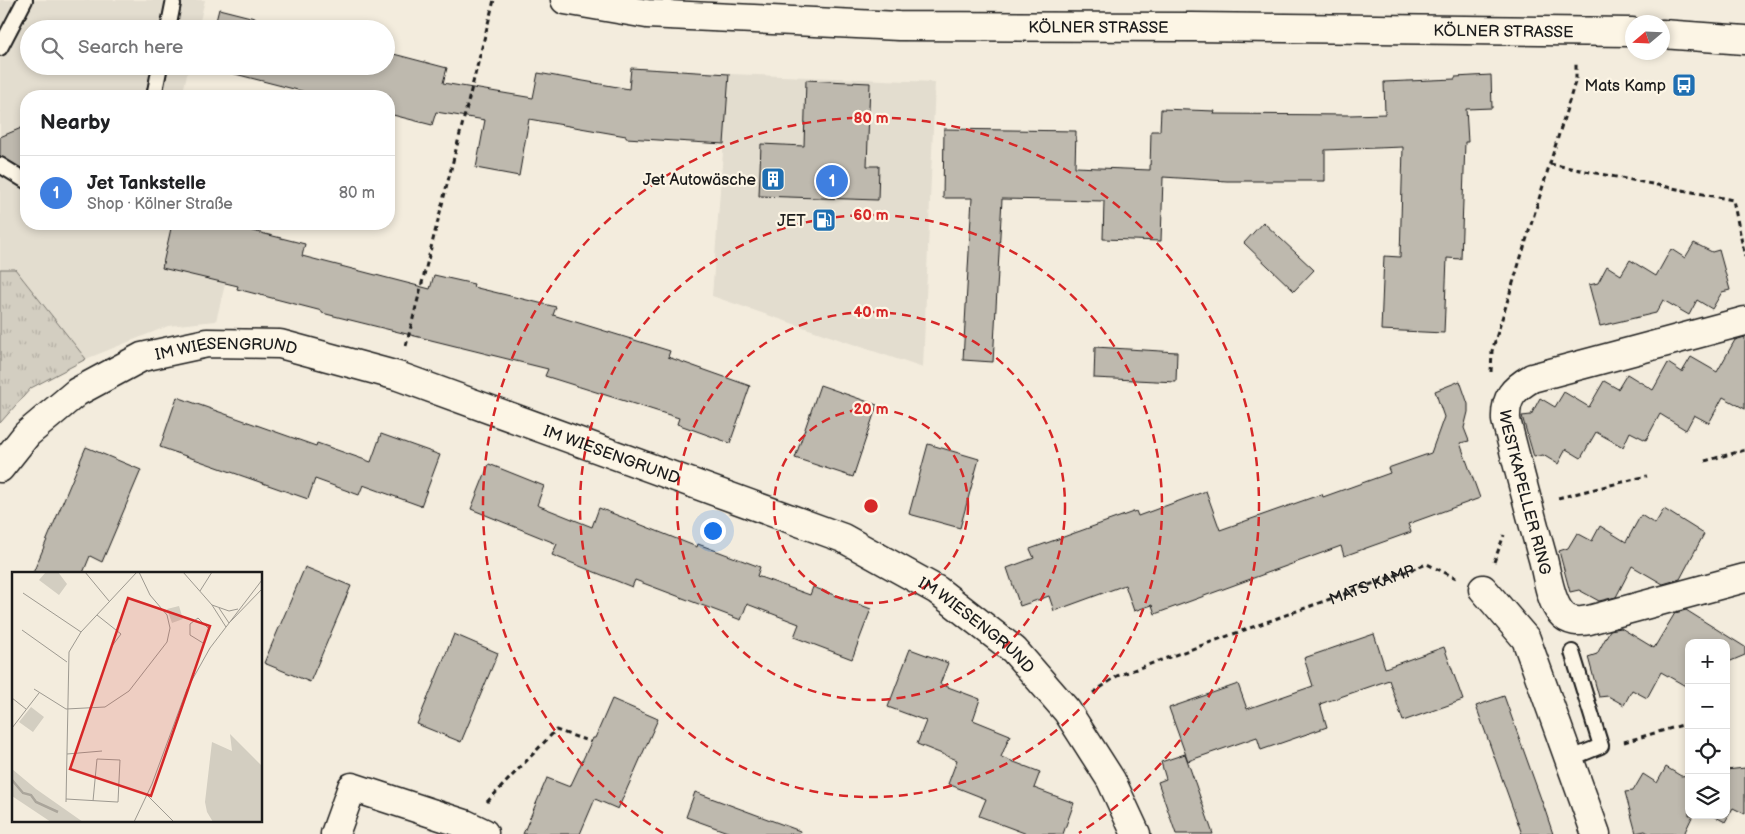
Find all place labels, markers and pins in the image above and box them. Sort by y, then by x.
bus stop icon: Mats Kamp [1671,72,1697,98]
place label: Mats Kamp [1584,77,1666,96]
pin: 1 [816,162,848,200]
building icon: Jet Autowäsche [760,166,786,192]
place label: Jet Autowäsche [643,171,757,190]
fuel station icon: JET [811,207,837,233]
place label: JET [777,212,806,231]
centre of rings [862,497,880,515]

